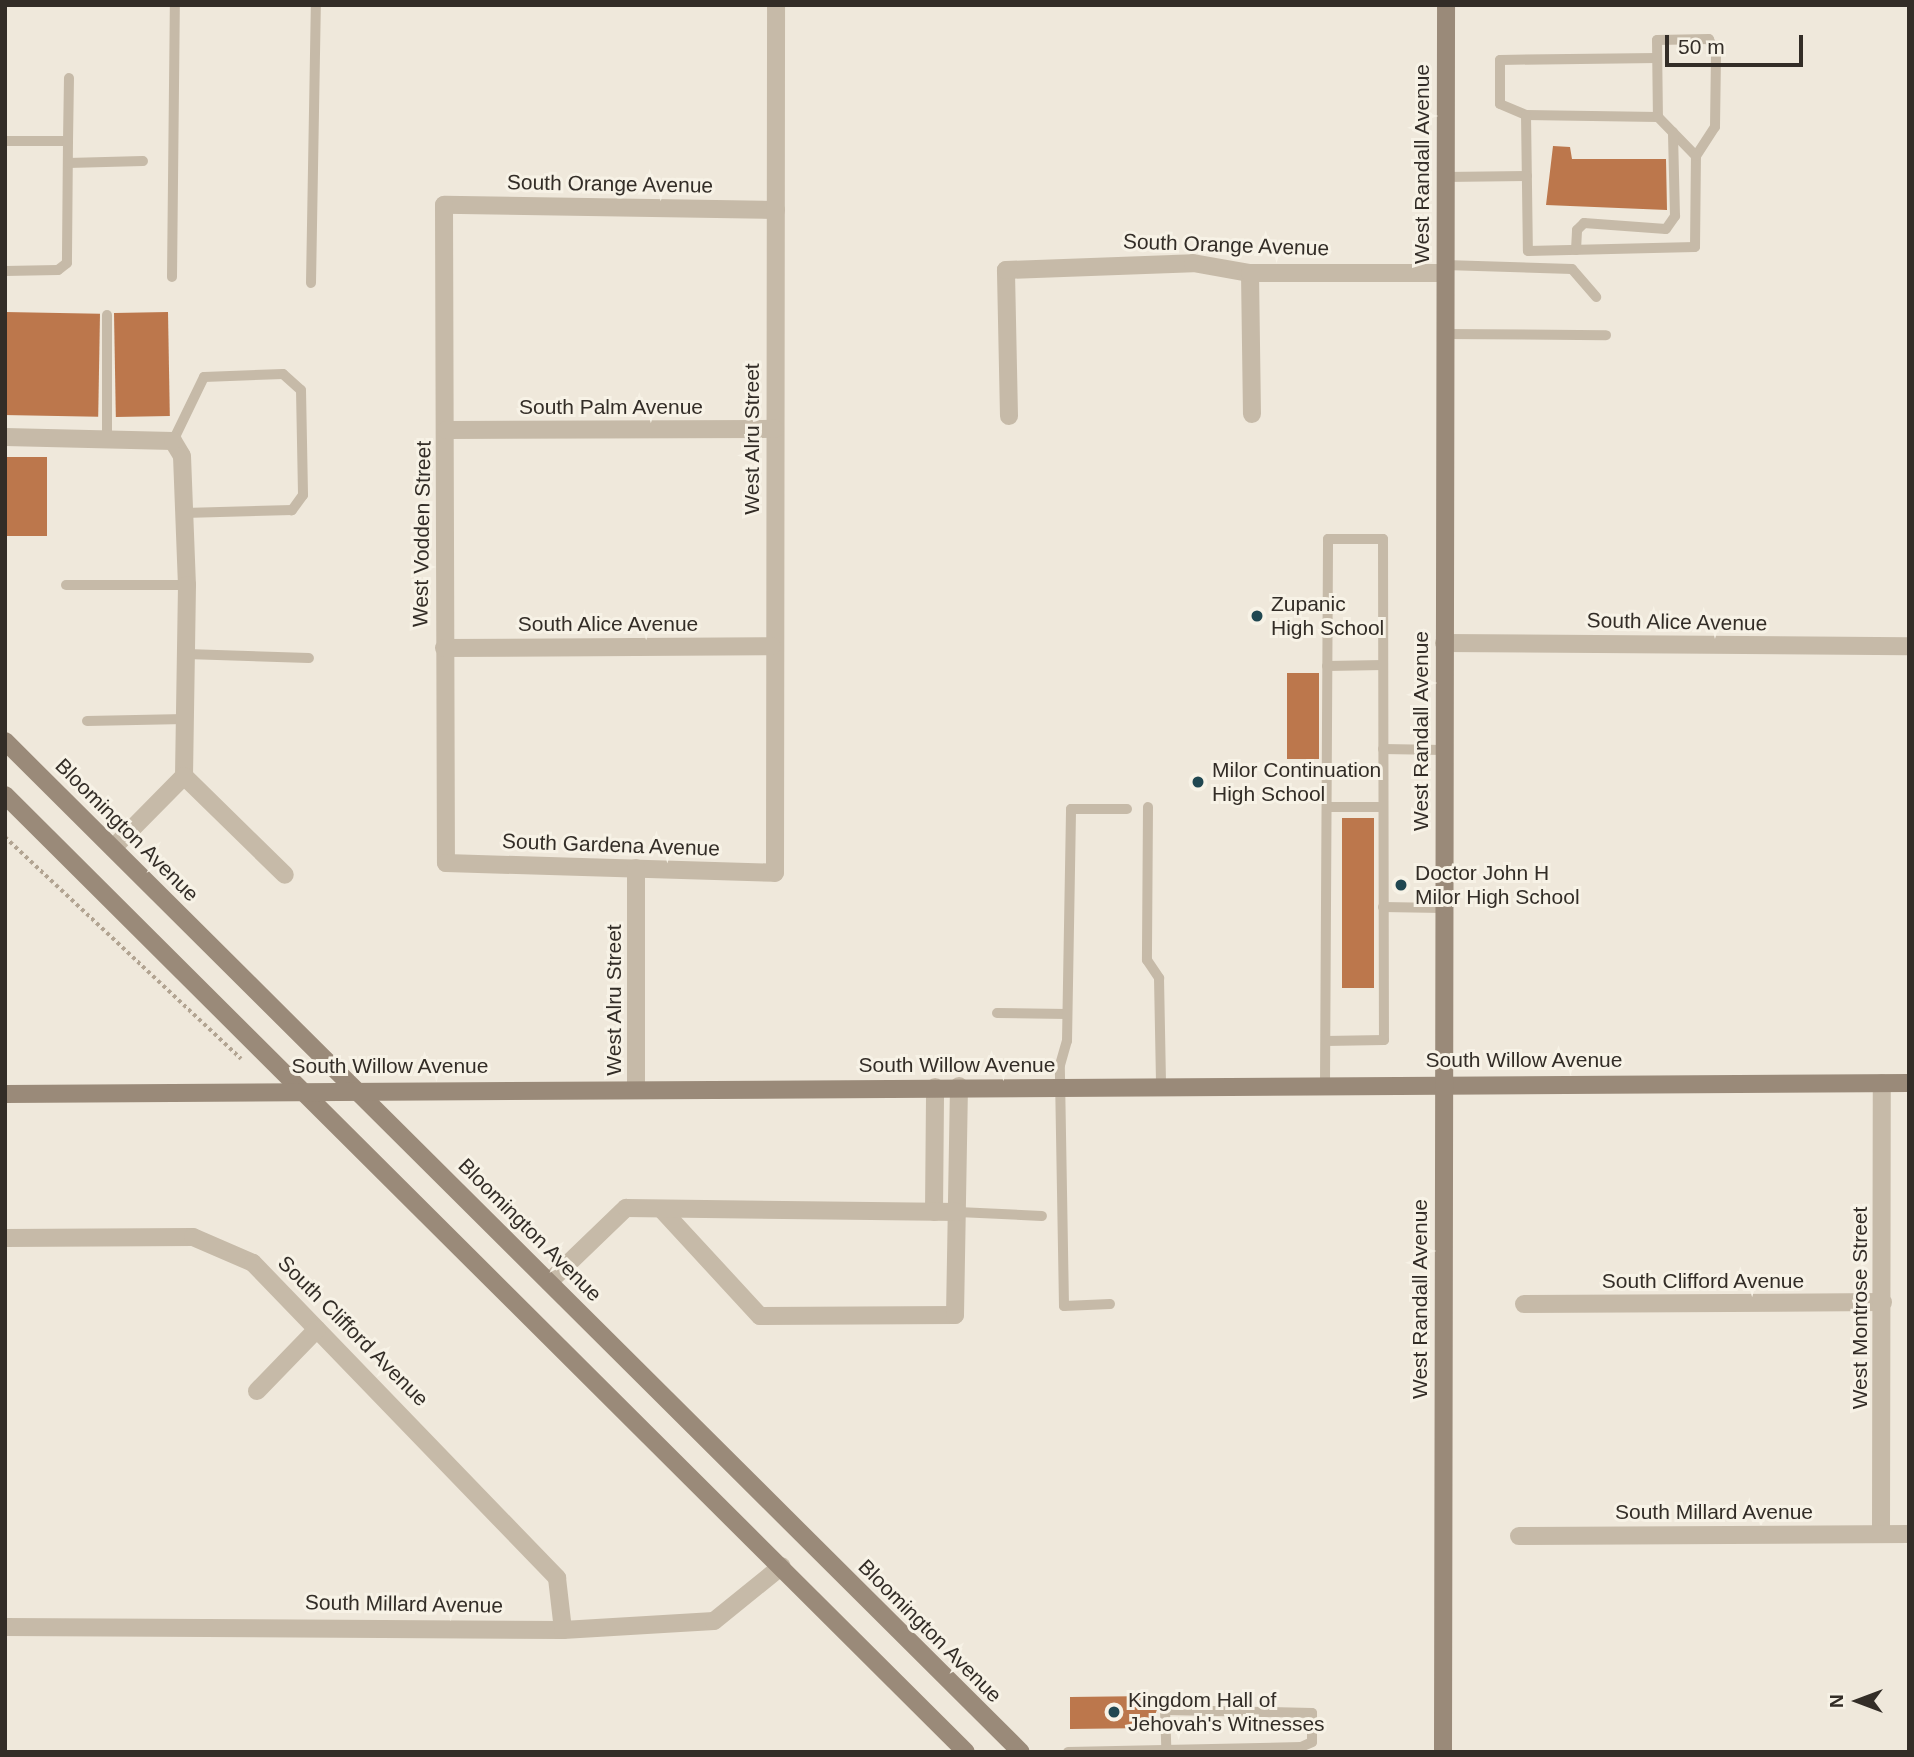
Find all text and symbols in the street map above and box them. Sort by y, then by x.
scale bar [1669,21,1807,65]
text: 50 m [1678,35,1725,58]
street label: West Randall Avenue [1409,63,1435,265]
street label: South Orange Avenue [506,170,714,198]
street label: South Orange Avenue [1122,229,1330,261]
street label: West Alru Street [739,363,765,515]
street label: South Palm Avenue [518,394,704,420]
street label: West Vodden Street [408,441,436,627]
place label: Zupanic High School [1271,591,1384,641]
marker: Zupanic High School [1249,608,1265,624]
street label: South Alice Avenue [1585,608,1769,636]
street label: South Alice Avenue [517,611,699,637]
street label: West Randall Avenue [1408,630,1434,832]
street label: Bloomington Avenue [50,753,204,907]
place label: Milor Continuation High School [1212,757,1381,807]
marker: Milor Continuation High School [1190,774,1206,790]
street label: South Gardena Avenue [501,829,721,861]
place label: Doctor John H Milor High School [1415,860,1580,910]
marker: Doctor John H Milor High School [1393,877,1409,893]
street label: West Alru Street [601,924,627,1076]
street label: South Willow Avenue [1425,1047,1623,1073]
street label: South Willow Avenue [858,1052,1056,1078]
street label: South Willow Avenue [291,1053,489,1079]
street label: Bloomington Avenue [453,1153,607,1307]
street label: West Randall Avenue [1407,1198,1433,1400]
street label: West Montrose Street [1847,1207,1873,1409]
street label: South Clifford Avenue [272,1250,434,1412]
street label: South Clifford Avenue [1601,1268,1805,1294]
street label: South Millard Avenue [1614,1499,1814,1525]
street label: Bloomington Avenue [853,1554,1007,1708]
street label: South Millard Avenue [304,1590,504,1618]
north arrow [1823,1666,1893,1736]
place label: Kingdom Hall of Jehovah's Witnesses [1128,1687,1325,1737]
text: N [1826,1694,1847,1708]
marker: Kingdom Hall of Jehovah's Witnesses [1106,1704,1122,1720]

